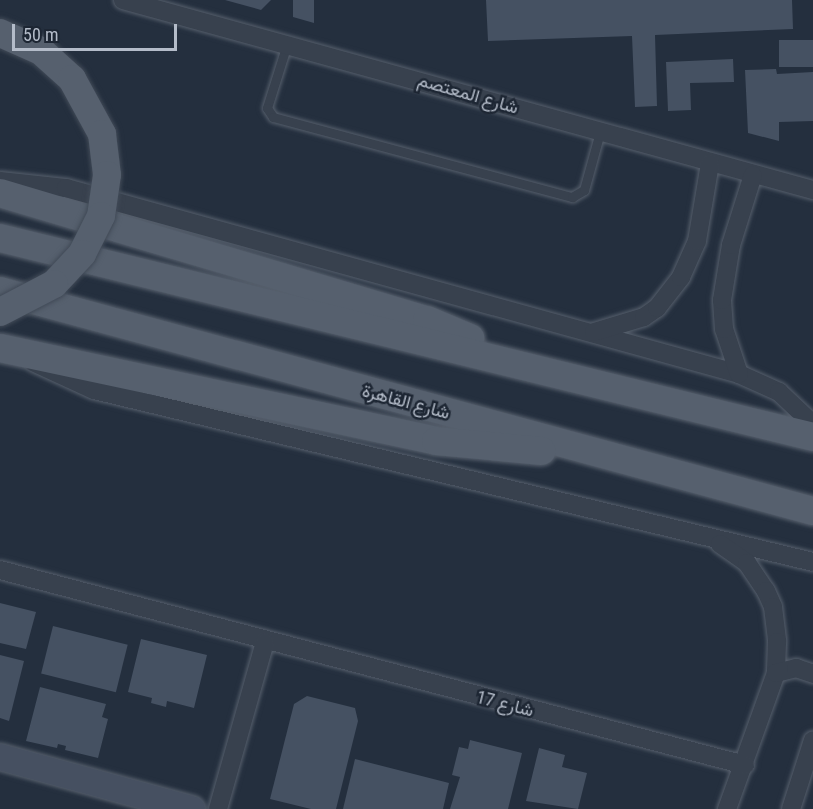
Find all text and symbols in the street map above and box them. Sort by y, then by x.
scale bar [15,12,180,50]
text: 50 m [23,24,58,45]
street label: شارع المعتصم [415,69,521,119]
street label: شارع القاهرة [360,380,452,424]
street label: شارع 17 [474,686,536,722]

